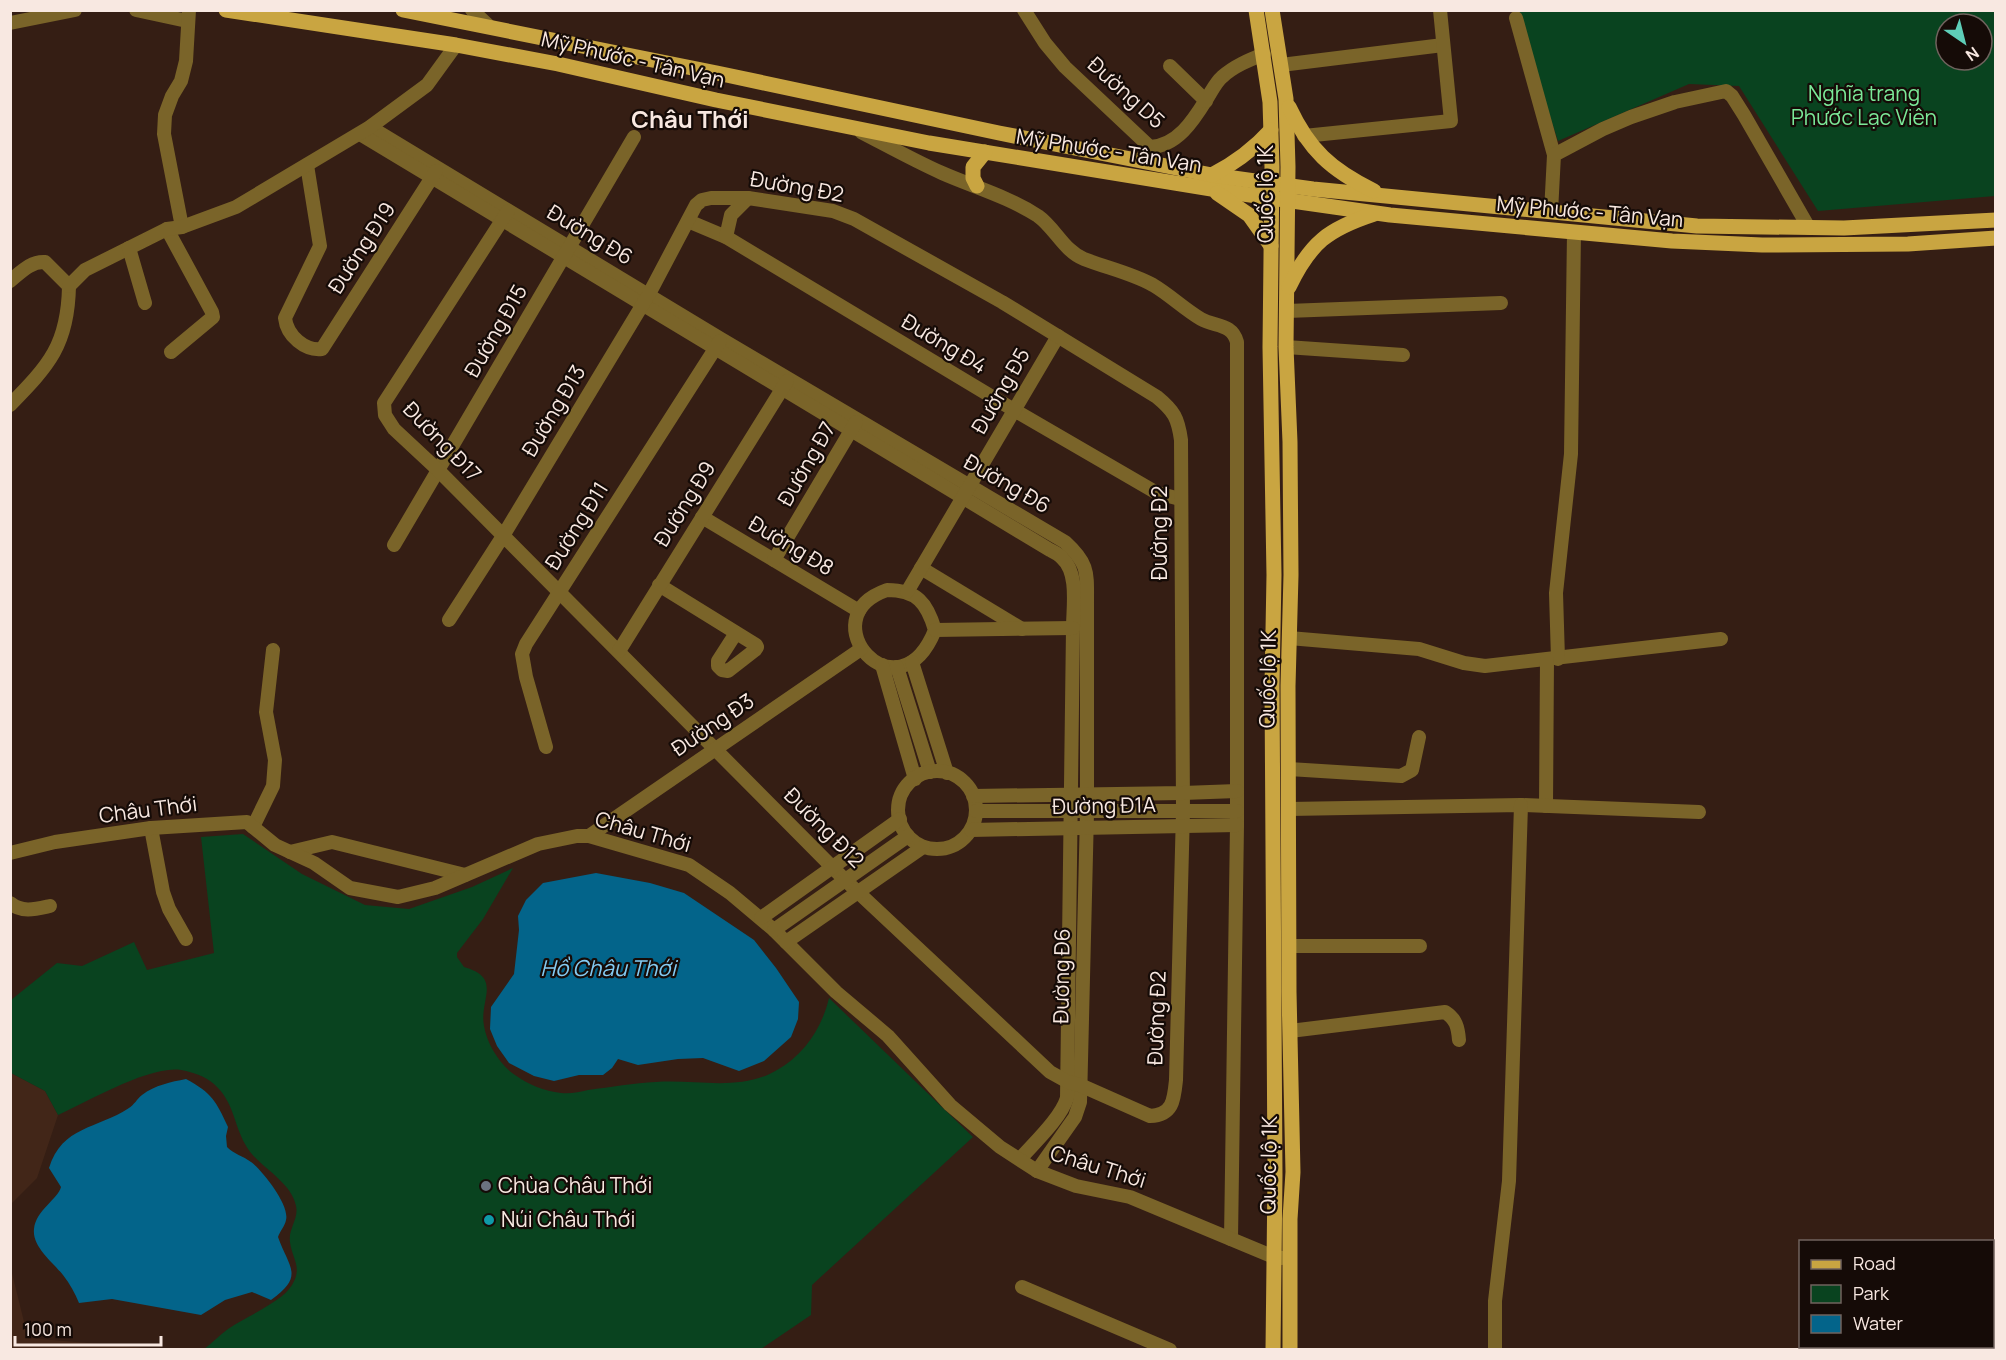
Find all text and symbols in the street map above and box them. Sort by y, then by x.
north arrow [1934,12,1994,72]
street label: Mỹ Phước - Tân Vạn [539,24,728,94]
text: N [1962,42,1984,67]
street label: Đường D5 [1082,50,1171,134]
park label: Nghĩa trang Phước Lạc Viên [1791,79,1937,131]
district label: Châu Thới [631,102,749,135]
street label: Mỹ Phước - Tân Vạn [1014,122,1204,179]
street label: Quốc lộ 1K [1251,144,1279,243]
street label: Đường Đ2 [748,164,846,208]
street label: Mỹ Phước - Tân Vạn [1495,189,1685,233]
street label: Đường Đ19 [321,196,401,299]
street label: Đường Đ6 [542,198,639,271]
street label: Đường Đ15 [457,279,533,382]
street label: Đường Đ4 [897,307,992,379]
street label: Đường Đ5 [964,343,1036,438]
street label: Đường Đ13 [515,360,591,461]
street label: Đường Đ17 [398,395,488,487]
street label: Đường Đ7 [771,416,841,511]
street label: Đường Đ6 [959,447,1056,519]
street label: Đường Đ9 [647,456,721,551]
street label: Đường Đ11 [538,476,614,575]
street label: Đường Đ2 [1145,486,1173,580]
street label: Đường Đ8 [744,509,839,581]
street label: Quốc lộ 1K [1252,629,1282,728]
street label: Đường Đ3 [666,686,759,762]
street label: Đường Đ12 [779,781,871,873]
street label: Châu Thới [97,789,198,829]
street label: Đường Đ1A [1052,790,1156,820]
street label: Châu Thới [592,804,694,858]
street label: Đường Đ6 [1046,928,1076,1024]
water label: Hồ Châu Thới [540,953,679,983]
street label: Đường Đ2 [1140,970,1172,1066]
street label: Quốc lộ 1K [1253,1115,1283,1214]
street label: Châu Thới [1047,1138,1150,1194]
place label: Chùa Châu Thới [498,1171,652,1199]
marker: Chùa Châu Thới [479,1179,493,1193]
place label: Núi Châu Thới [501,1205,635,1233]
marker: Núi Châu Thới [482,1213,496,1227]
legend [1799,1240,1994,1348]
text: Road [1853,1251,1896,1275]
text: Park [1853,1281,1890,1305]
scale bar [15,1309,160,1347]
text: Water [1853,1311,1903,1335]
text: 100 m [24,1317,72,1341]

